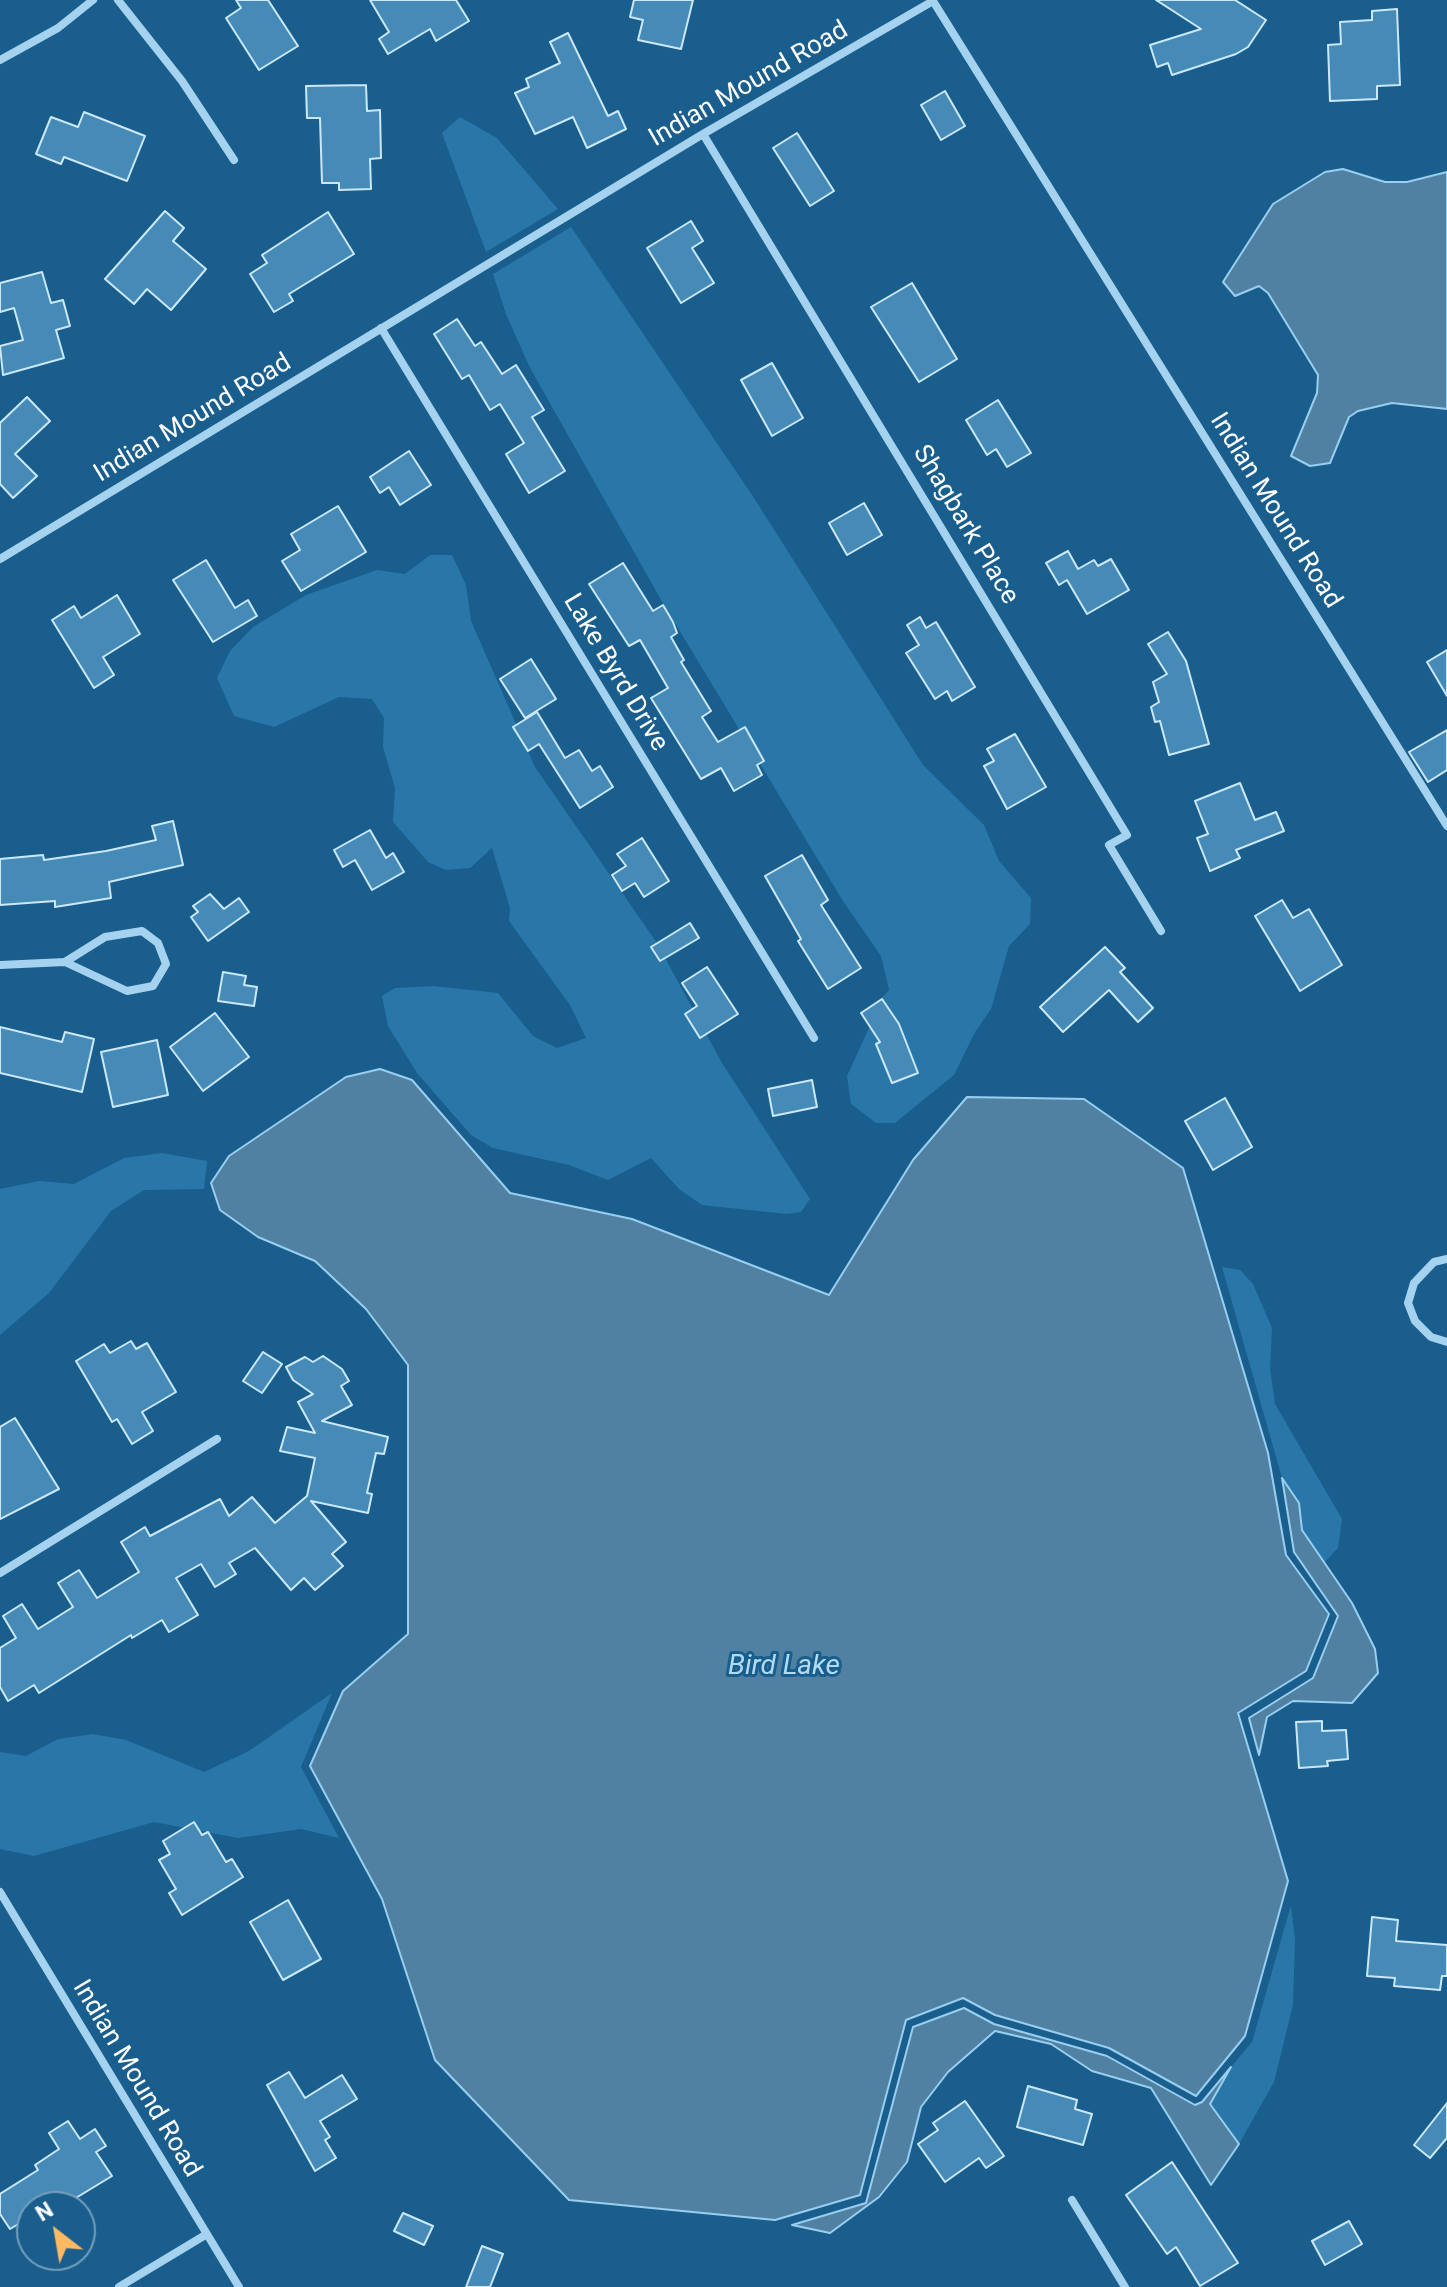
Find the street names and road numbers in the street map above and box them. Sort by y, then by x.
street label: Indian Mound Road [644,15,854,155]
street label: Indian Mound Road [89,348,297,490]
street label: Indian Mound Road [1202,408,1348,614]
street label: Shagbark Place [905,440,1025,610]
street label: Lake Byrd Drive [556,589,674,757]
street label: Indian Mound Road [65,1975,207,2183]

